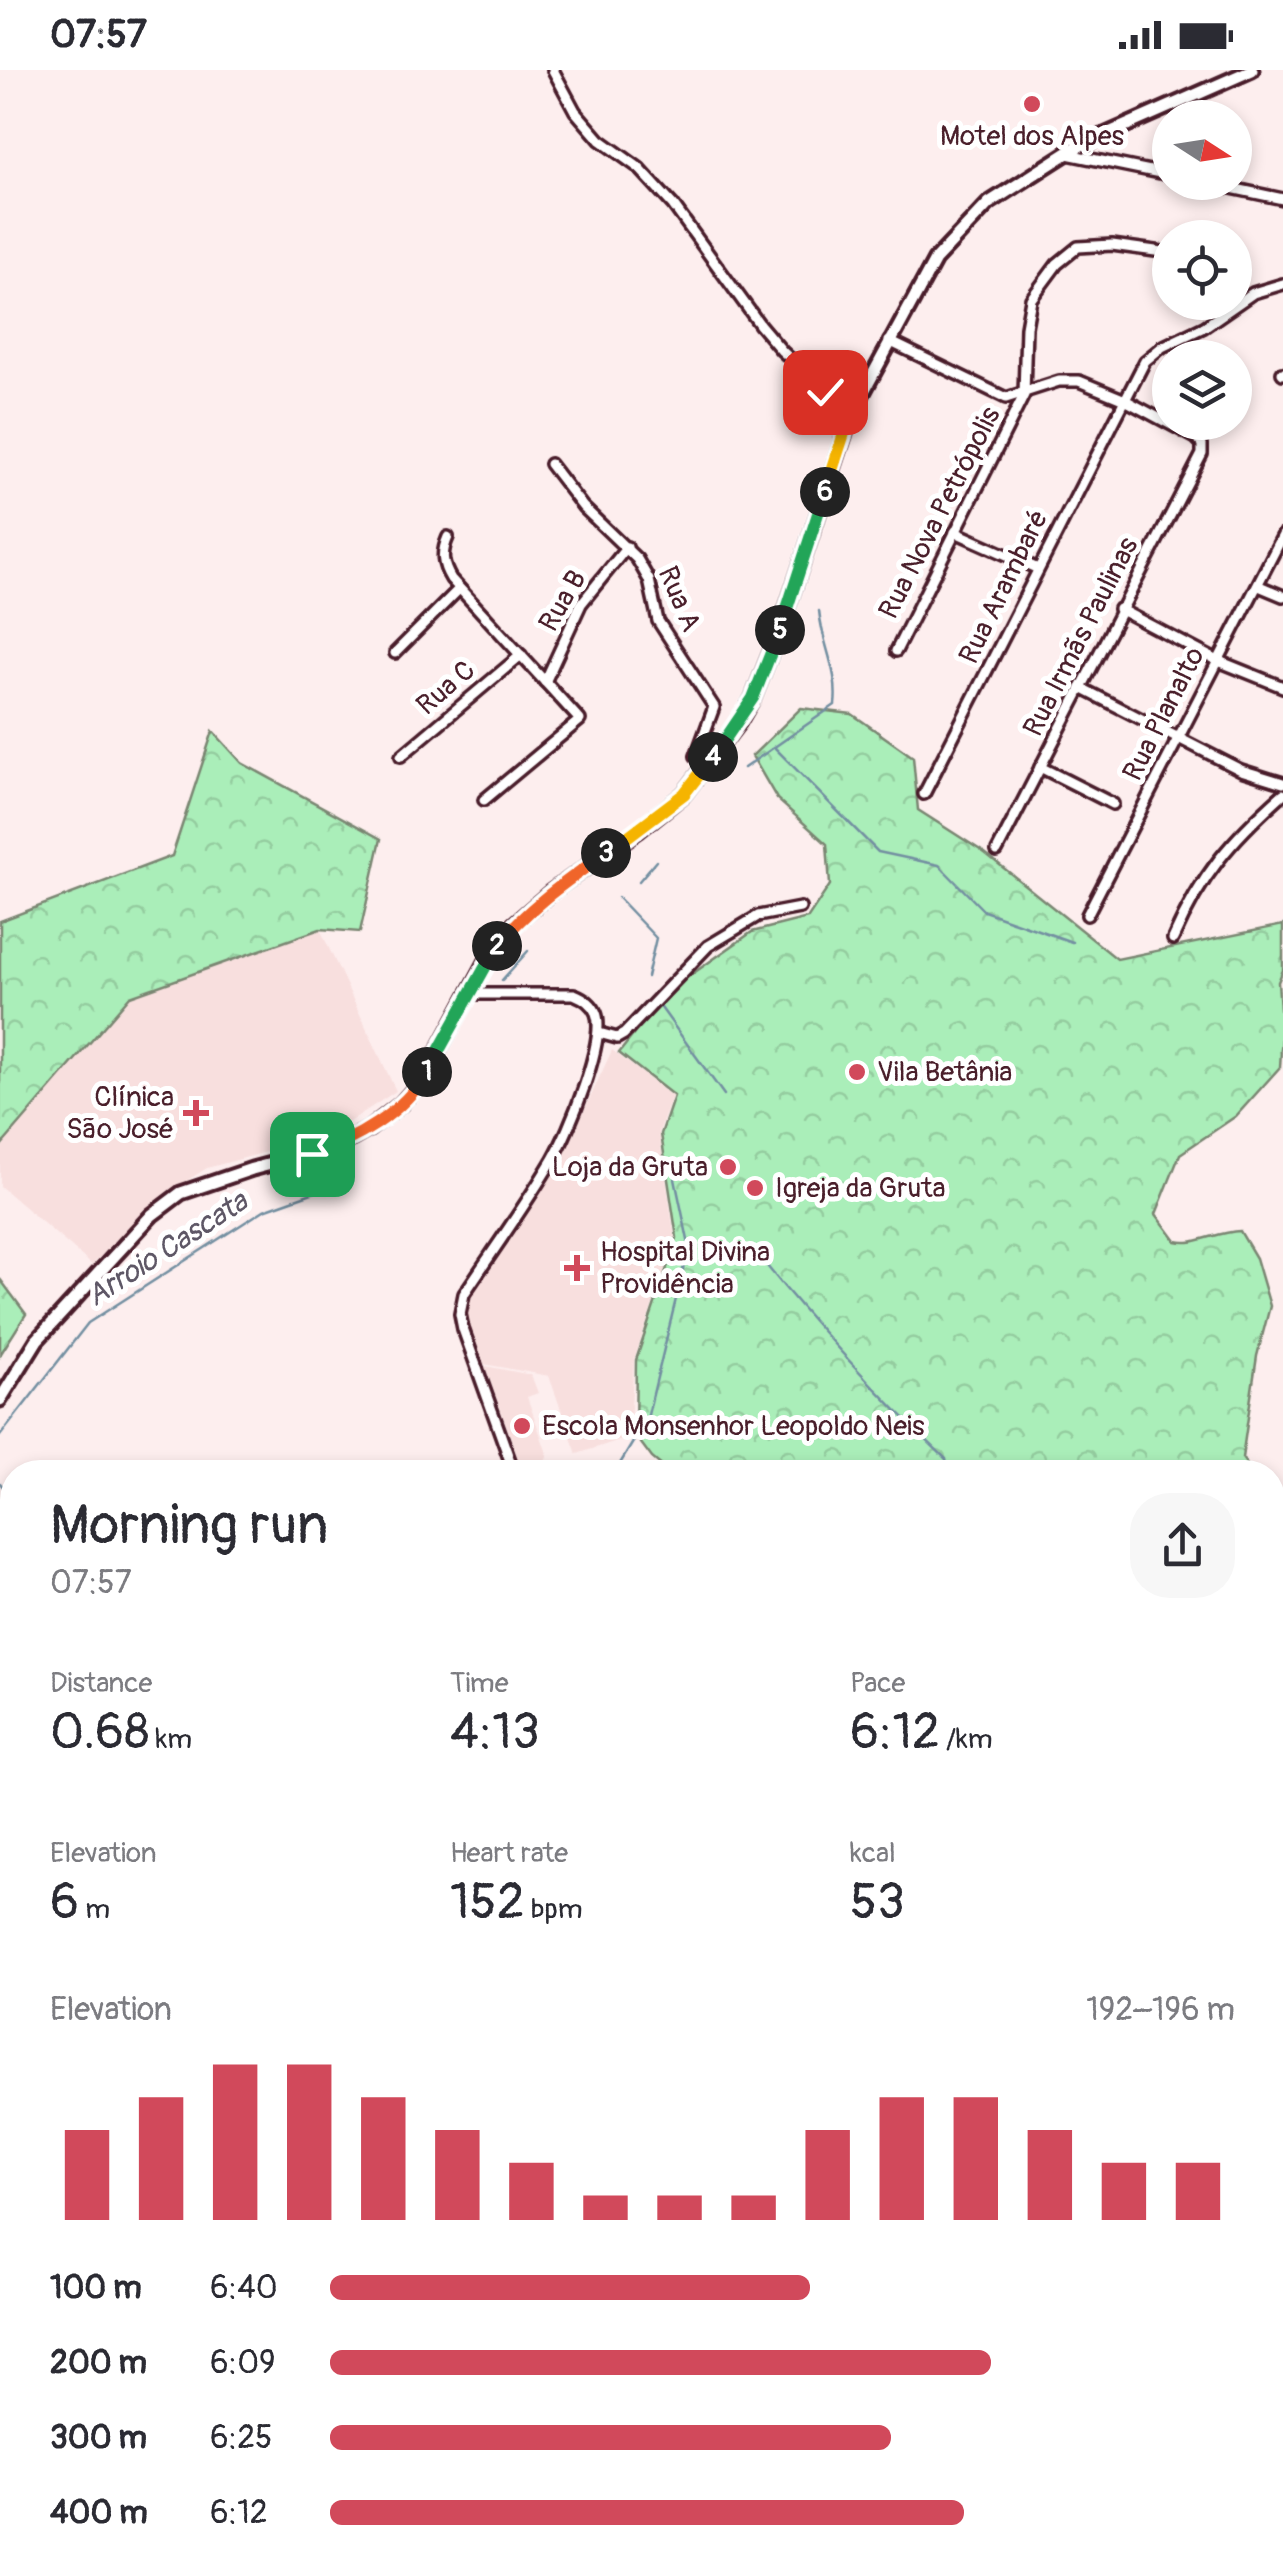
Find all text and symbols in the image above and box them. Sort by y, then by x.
text: 07:57 [50,11,147,59]
marker: Motel dos Alpes [1021,93,1043,115]
north arrow [1152,100,1252,200]
map controls [1152,100,1252,440]
place label: Motel dos Alpes [940,119,1125,154]
button: locate [1152,220,1252,320]
button: layers [1152,340,1252,440]
pin [783,350,868,435]
icon: check [798,365,853,420]
street label: Rua Nova Petrópolis [871,401,1009,625]
pin: 6 [800,467,850,517]
text: 6 [817,474,833,509]
street label: Rua Arambaré [952,504,1056,670]
street label: Rua Irmãs Paulinas [1016,531,1146,742]
street label: Rua A [650,561,708,637]
street label: Rua B [532,564,594,638]
pin: 5 [755,605,805,655]
text: 5 [772,612,788,647]
street label: Rua Planalto [1115,641,1213,787]
street label: Rua C [409,653,483,723]
pin: 4 [688,732,738,782]
text: 4 [705,739,721,774]
pin: 3 [581,828,631,878]
text: 3 [598,835,614,870]
pin: 2 [472,921,522,971]
text: 2 [489,928,505,963]
pin: 1 [402,1047,452,1097]
text: 1 [422,1054,432,1089]
place label: Vila Betânia [877,1055,1012,1090]
marker: Vila Betânia [846,1061,868,1083]
place label: Clínica São José [66,1080,174,1147]
marker: Clínica São José [183,1100,209,1126]
pin [270,1112,355,1197]
icon: arrive [285,1127,340,1182]
place label: Loja da Gruta [552,1150,708,1185]
marker: Loja da Gruta [717,1156,739,1178]
place label: Igreja da Gruta [775,1171,946,1206]
marker: Igreja da Gruta [744,1177,766,1199]
water label: Arroio Cascata [80,1182,256,1315]
place label: Hospital Divina Providência [600,1235,770,1302]
marker: Hospital Divina Providência [564,1255,590,1281]
place label: Escola Monsenhor Leopoldo Neis [542,1409,925,1444]
marker: Escola Monsenhor Leopoldo Neis [511,1415,533,1437]
text: Morning run [50,1491,328,1560]
button: share [1130,1493,1235,1598]
text: 07:57 [50,1563,132,1603]
text: Distance [50,1666,152,1701]
text: Time [450,1666,509,1701]
text: Pace [850,1666,905,1701]
text: 0.68 [50,1701,149,1764]
text: 4:13 [450,1701,540,1764]
text: 6:12 [850,1701,940,1764]
text: km [149,1722,192,1757]
text: /km [940,1722,993,1757]
text: Elevation [50,1836,157,1871]
text: Heart rate [450,1836,568,1871]
text: kcal [850,1836,896,1871]
text: 6 [50,1871,79,1934]
text: 152 [450,1871,525,1934]
text: 53 [850,1871,905,1934]
text: m [79,1892,110,1927]
text: bpm [525,1892,583,1927]
text: Elevation [50,1990,172,2030]
text: 192–196 m [1086,1990,1235,2030]
text: 100 m [50,2268,142,2308]
text: 6:40 [210,2268,278,2308]
text: 200 m [50,2343,147,2383]
text: 6:09 [210,2343,276,2383]
text: 300 m [50,2418,147,2458]
text: 6:25 [210,2418,272,2458]
text: 400 m [50,2493,148,2533]
text: 6:12 [210,2493,268,2533]

